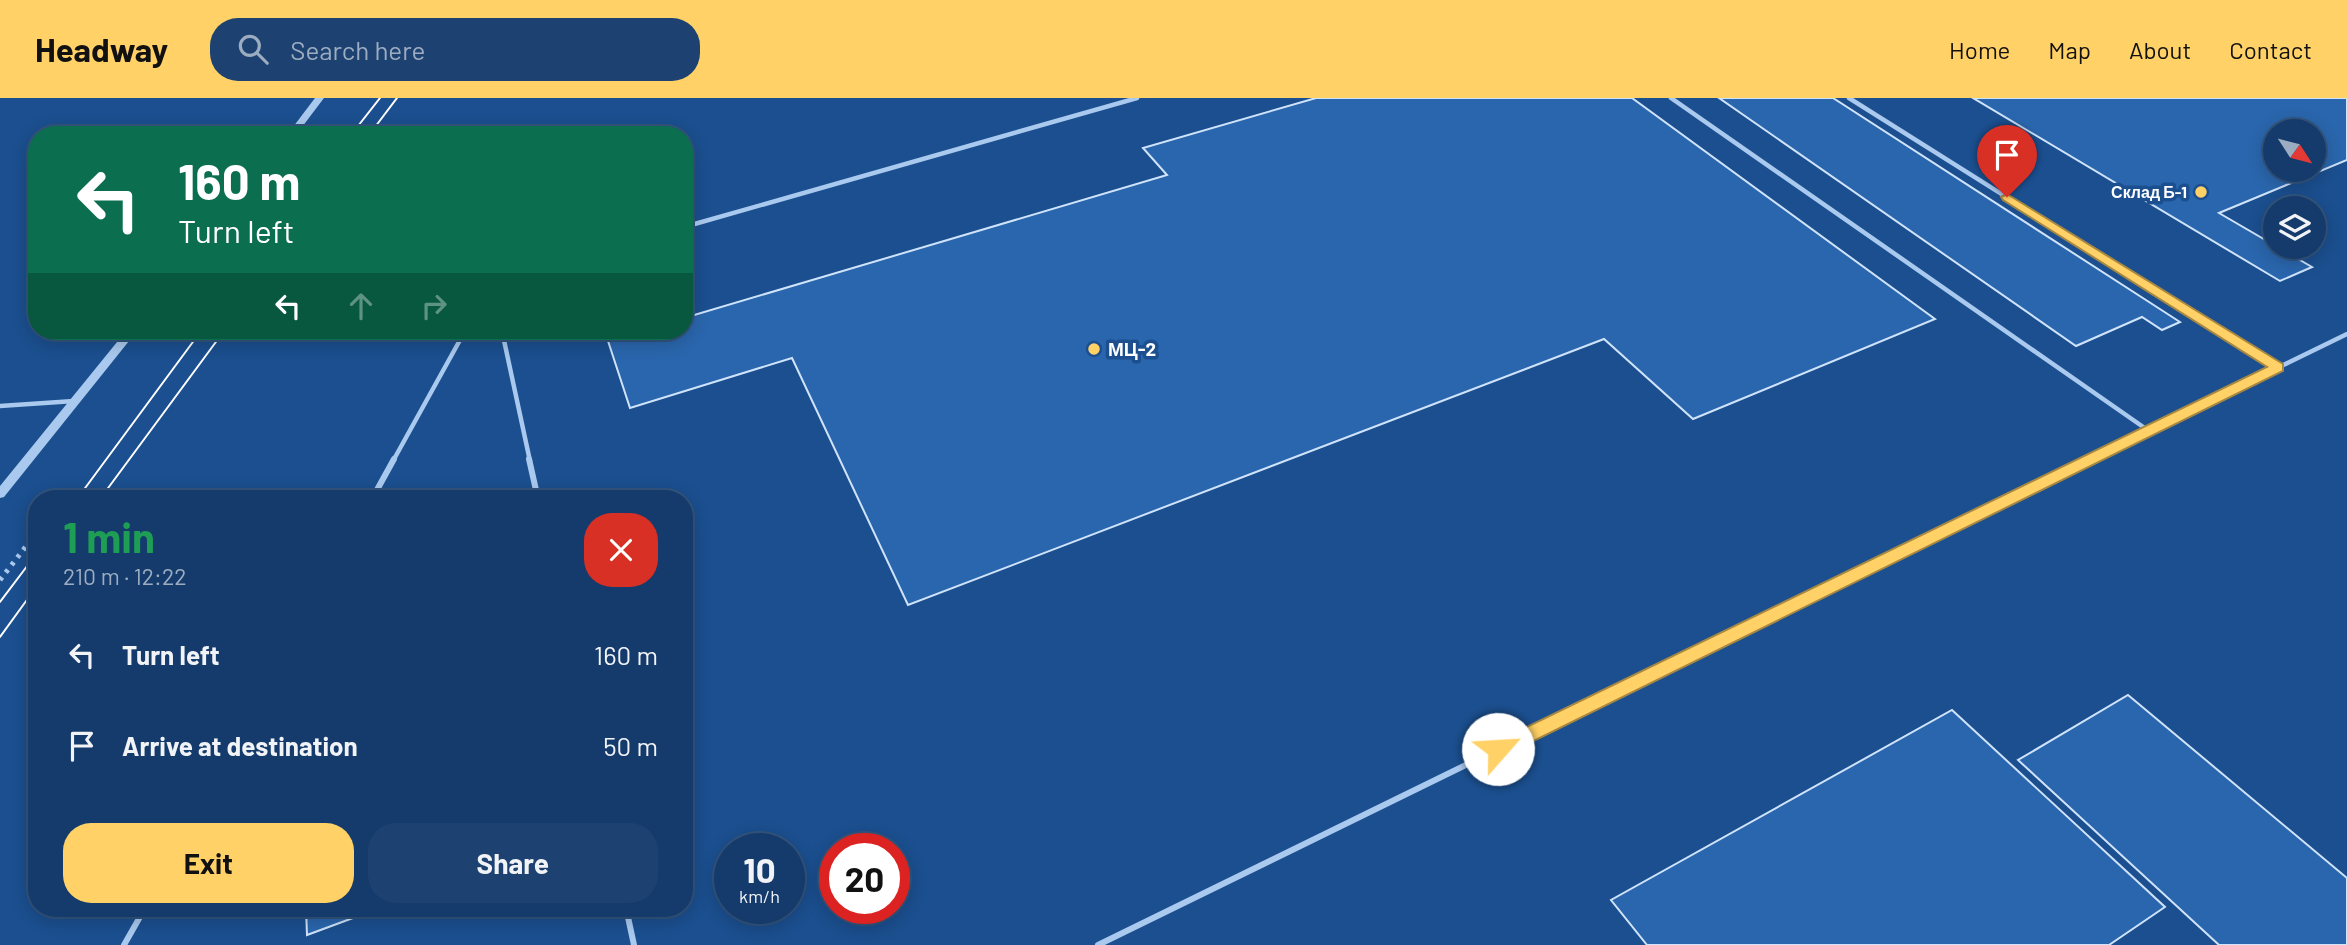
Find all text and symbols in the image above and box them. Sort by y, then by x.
search box [210,18,700,81]
text: Headway [35,29,168,69]
icon: search [234,30,272,68]
text: Search here [290,34,425,65]
text: Home [1949,35,2010,64]
text: Map [2048,35,2091,64]
text: About [2129,35,2191,64]
text: Contact [2229,35,2312,64]
north arrow [2263,119,2326,182]
map controls [2263,119,2326,259]
pin [1977,125,2037,197]
icon: arrive [1988,136,2026,174]
text: 160 m [178,151,300,210]
icon: left [63,154,154,245]
place label: Склад Б-1 [2111,182,2187,201]
marker: Склад Б-1 [2193,184,2209,200]
button: layers [2263,196,2326,259]
text: Turn left [178,211,295,249]
icon: left [269,287,307,325]
icon: ahead [342,287,380,325]
icon: right [415,287,453,325]
place label: МЦ-2 [1108,337,1156,360]
marker: МЦ-2 [1086,341,1102,357]
text: 1 min [63,511,155,561]
button: close [584,513,658,587]
text: 210 m · 12:22 [63,562,187,590]
icon: left [63,636,101,674]
text: Turn left [122,639,220,670]
text: 160 m [594,639,658,670]
position arrow [1461,712,1535,786]
icon: arrive [63,727,101,765]
text: Arrive at destination [122,730,358,761]
text: 50 m [603,730,658,761]
button: Exit [63,823,354,903]
button: Share [368,823,658,903]
speed limit sign: 20 [819,833,910,924]
text: 10 [743,848,776,890]
text: km/h [739,885,780,907]

